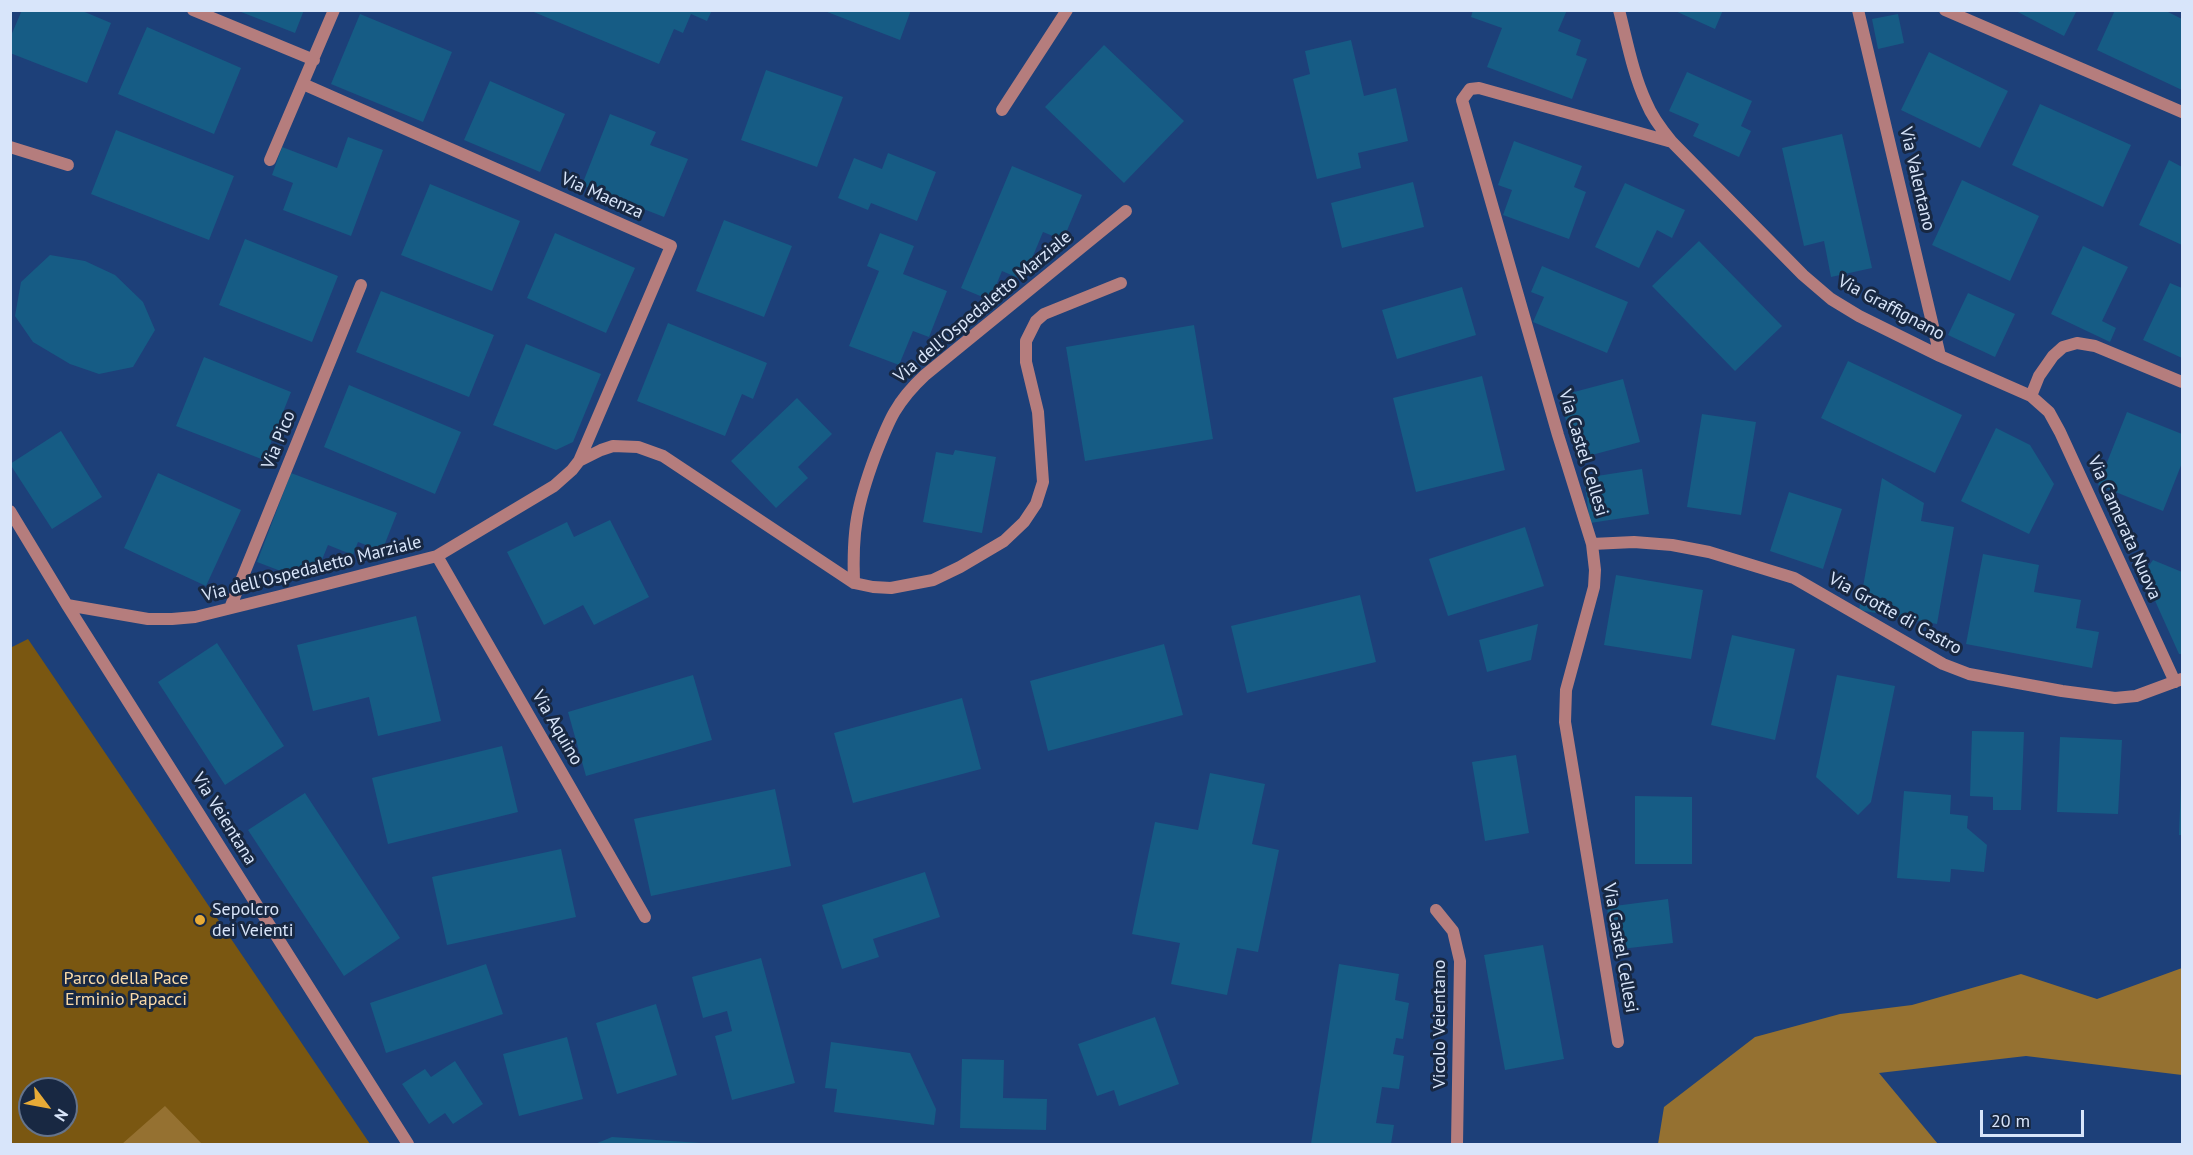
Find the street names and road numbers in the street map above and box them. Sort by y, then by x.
street label: Via Valentano [1895,125,1939,233]
street label: Via Maenza [557,168,647,224]
street label: Via dell'Ospedaletto Marziale [890,226,1076,388]
street label: Via Graffignano [1834,271,1948,345]
street label: Via Castel Cellesi [1553,387,1613,519]
street label: Via Pico [258,408,300,472]
street label: Via Camerata Nuova [2083,453,2165,603]
street label: Via dell'Ospedaletto Marziale [200,531,424,607]
street label: Via Grotte di Castro [1825,568,1965,660]
street label: Via Aquino [527,687,587,769]
street label: Via Veientana [187,769,261,869]
street label: Via Castel Cellesi [1598,882,1642,1014]
street label: Vicolo Veientano [1429,960,1451,1088]

